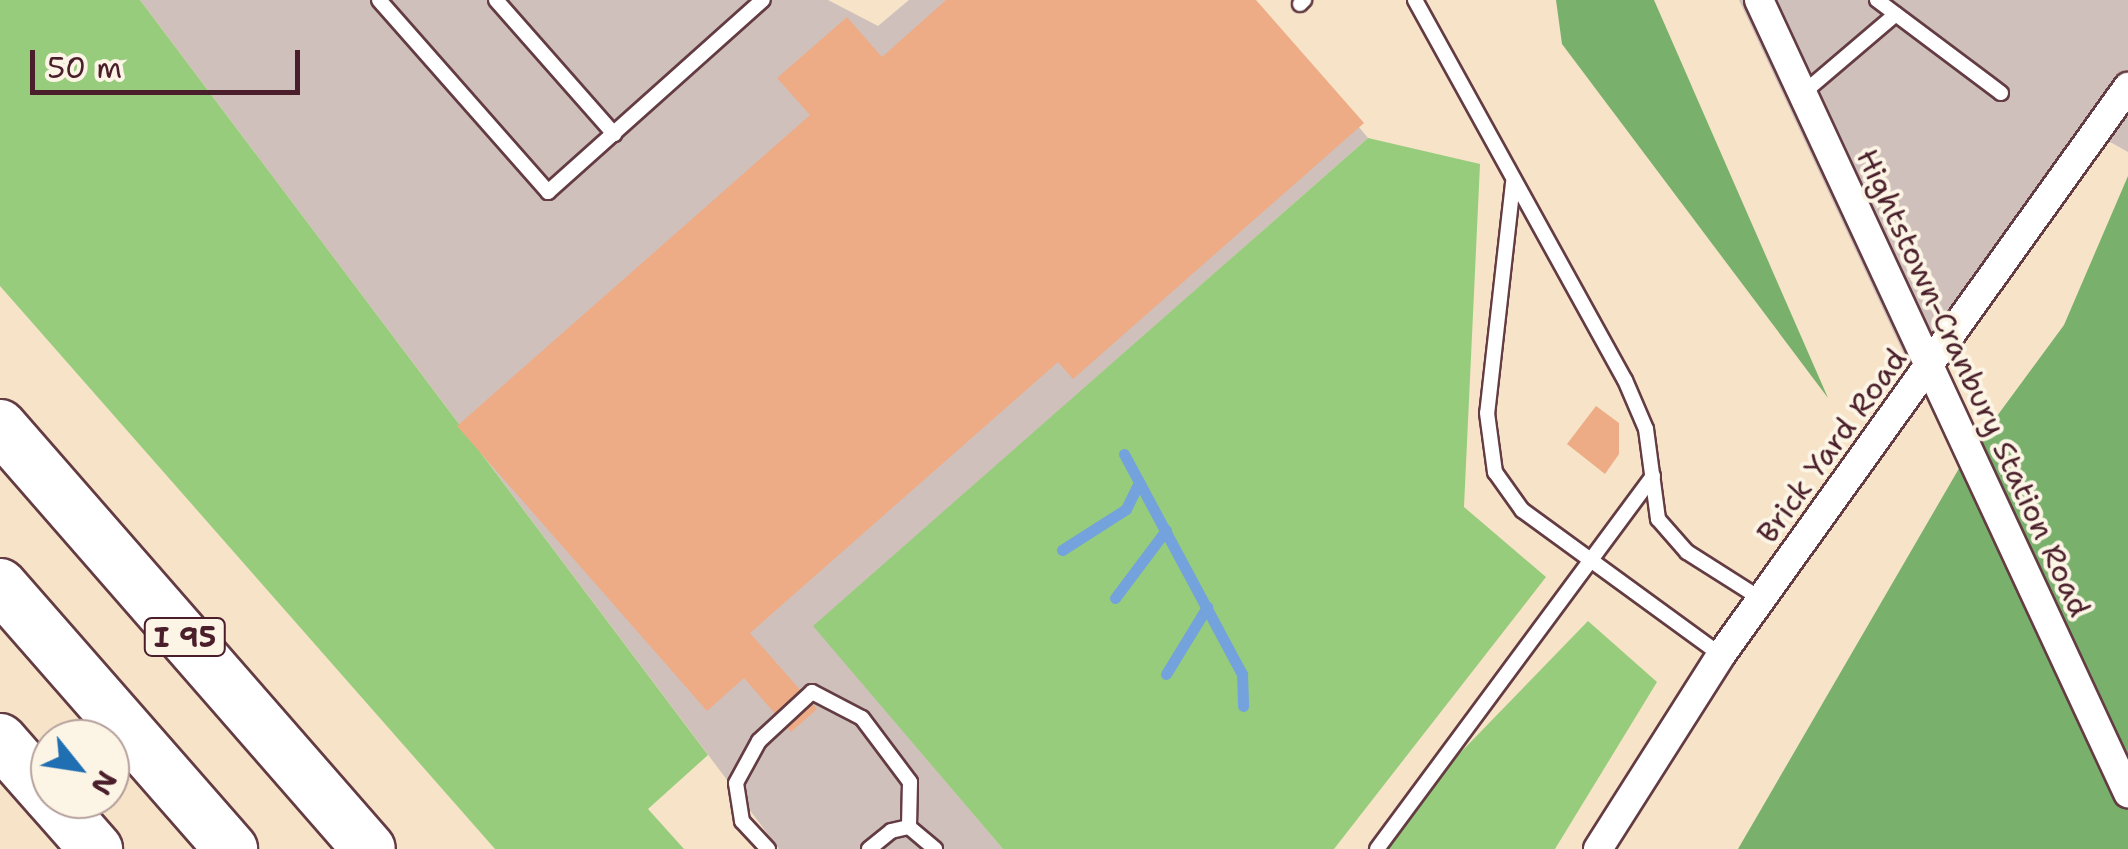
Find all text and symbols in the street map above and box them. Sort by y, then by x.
scale bar [35,30,305,92]
text: 50 m [47,47,122,88]
street label: Hightstown-Cranbury Station Road [1849,143,2097,623]
street label: Brick Yard Road [1749,342,1915,550]
road number: I 95 [142,614,228,660]
north arrow [30,719,130,819]
text: N [82,764,126,802]

